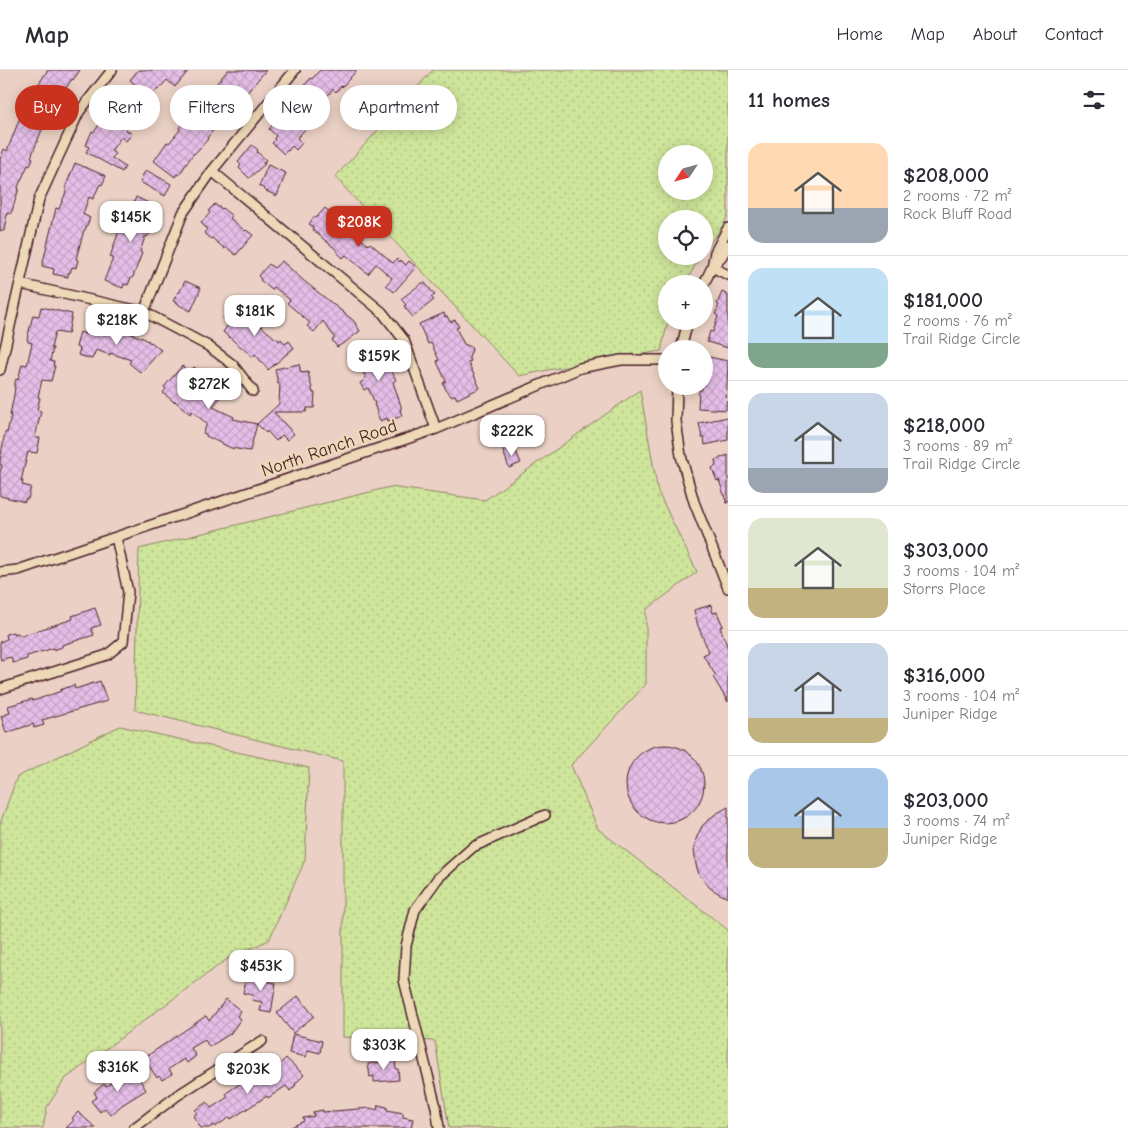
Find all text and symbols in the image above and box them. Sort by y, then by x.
text: Map [25,21,69,49]
text: Home [836,24,883,45]
text: Map [911,24,945,45]
text: About [973,24,1017,45]
text: Contact [1045,24,1103,45]
chip: Buy [15,85,79,130]
chip: Rent [89,85,160,130]
chip: Filters [170,85,253,130]
chip: New [263,85,330,130]
chip: Apartment [340,85,457,130]
icon: filters [1080,86,1108,114]
text: 11 homes [748,88,830,112]
north arrow [658,145,712,200]
map controls [658,145,713,395]
icon: home [788,163,848,223]
text: $208,000 [903,163,989,187]
text: 2 rooms · 72 m² [903,187,1012,205]
pin: $145K [96,200,166,243]
text: Rock Bluff Road [903,205,1012,223]
pin: $208K [324,206,394,248]
text: $145K [111,208,151,226]
button: locate [658,210,713,265]
text: $208K [337,213,381,231]
button: + [658,275,713,330]
icon: home [788,288,848,348]
text: $181,000 [903,288,983,312]
pin: $181K [220,294,290,337]
text: $181K [235,302,275,320]
pin: $218K [82,304,152,346]
text: $218K [96,311,138,329]
text: 2 rooms · 76 m² [903,312,1012,330]
text: Trail Ridge Circle [903,330,1020,348]
pin: $159K [344,340,414,382]
button: − [658,340,713,395]
text: $159K [358,347,400,365]
pin: $272K [174,368,244,410]
text: $272K [188,375,230,393]
icon: home [788,413,848,473]
text: $218,000 [903,413,985,437]
pin: $222K [477,414,547,457]
street label: North Ranch Road [258,415,400,482]
text: $222K [491,422,533,440]
text: 3 rooms · 89 m² [903,437,1012,455]
text: Trail Ridge Circle [903,455,1020,473]
icon: home [788,538,848,598]
text: $303,000 [903,538,988,562]
text: 3 rooms · 104 m² [903,562,1019,580]
text: Storrs Place [903,580,986,598]
icon: home [788,663,848,723]
text: $316,000 [903,663,985,687]
text: 3 rooms · 104 m² [903,687,1019,705]
text: Juniper Ridge [903,705,997,723]
icon: home [788,788,848,848]
text: $203,000 [903,788,989,812]
text: 3 rooms · 74 m² [903,812,1009,830]
text: Juniper Ridge [903,830,997,848]
pin: $453K [226,950,296,992]
text: $453K [240,957,282,975]
pin: $303K [349,1028,419,1071]
text: $303K [362,1036,406,1054]
pin: $316K [83,1050,153,1093]
pin: $203K [213,1052,283,1095]
text: $316K [97,1058,139,1076]
text: $203K [226,1060,270,1078]

